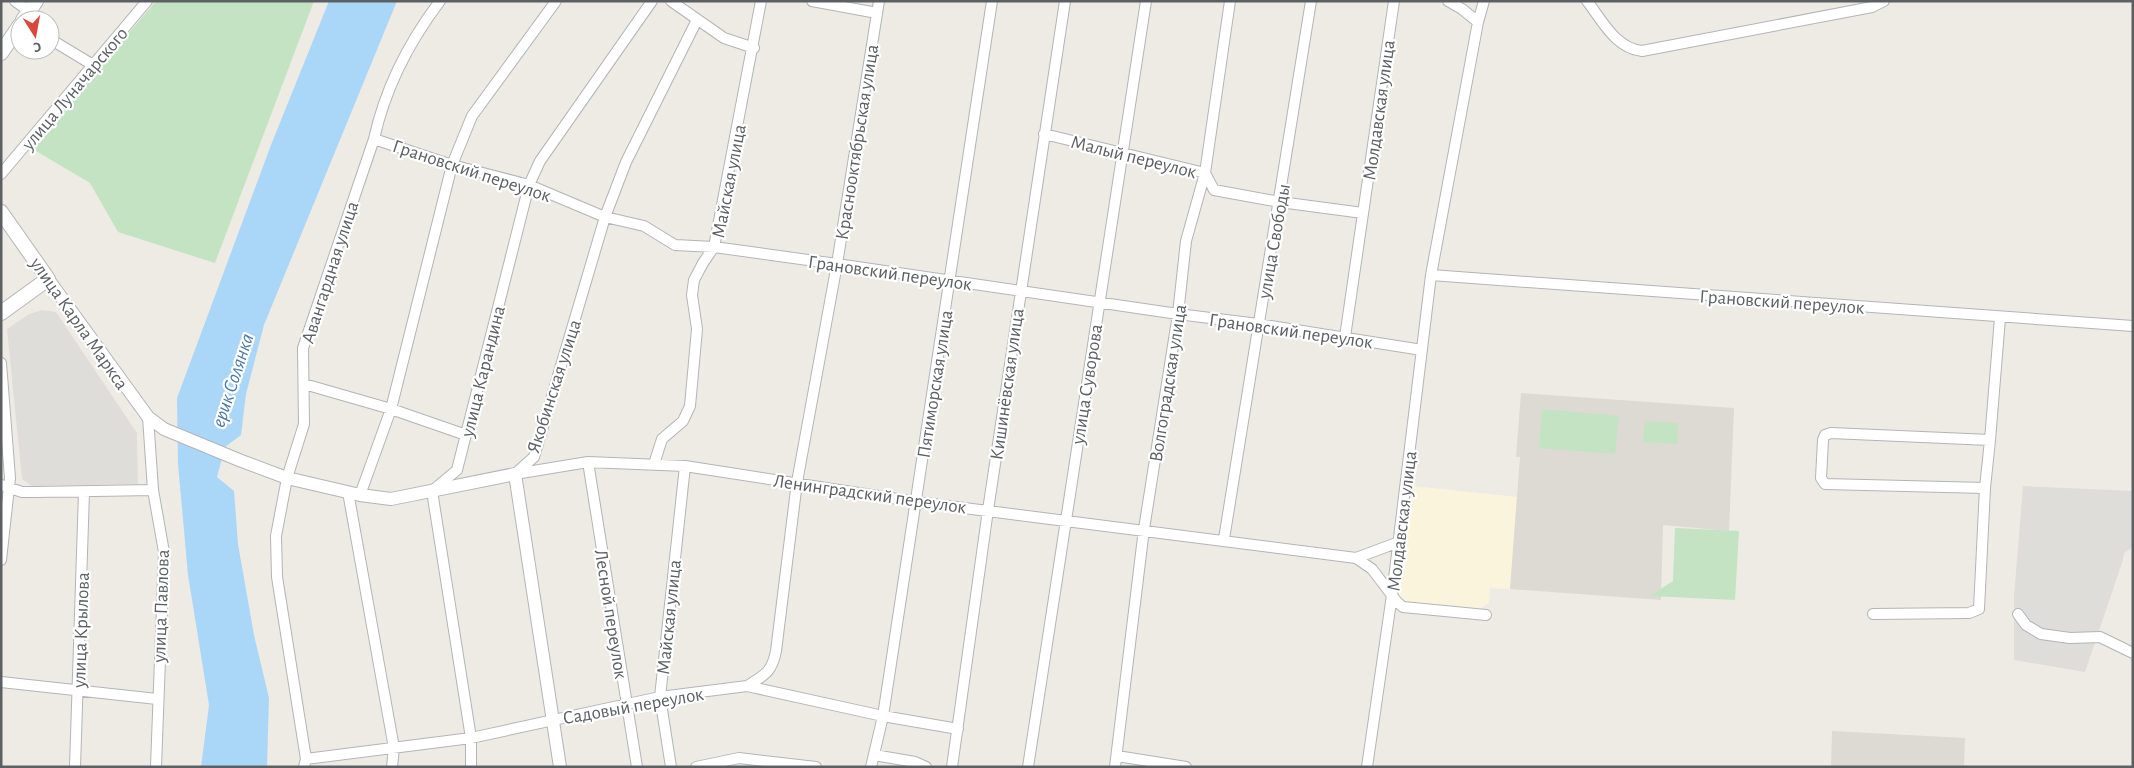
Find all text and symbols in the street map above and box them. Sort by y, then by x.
north arrow [10,10,60,60]
street label: улица Луначарского [18,24,132,155]
street label: Молдавская улица [1360,38,1399,182]
text: С [32,39,42,54]
street label: Краснооктябрьская улица [833,43,882,241]
street label: Майская улица [709,122,750,240]
street label: Малый переулок [1069,133,1199,182]
street label: Грановский переулок [390,137,553,206]
street label: улица Свободы [1255,182,1294,301]
street label: Авангардная улица [298,199,362,346]
street label: Грановский переулок [807,253,973,294]
street label: улица Карла Маркса [26,254,132,394]
street label: Грановский переулок [1699,287,1865,318]
street label: Волгоградская улица [1147,303,1190,463]
street label: улица Карандина [458,304,509,440]
street label: Кишинёвская улица [987,307,1028,461]
street label: Пятиморская улица [914,308,957,460]
street label: Грановский переулок [1208,311,1374,352]
street label: Якобинская улица [524,317,585,456]
street label: улица Суворова [1068,323,1106,447]
water label: ерик Солянка [208,331,257,430]
street label: Молдавская улица [1384,449,1421,593]
street label: Ленинградский переулок [772,472,968,517]
street label: Лесной переулок [591,548,630,681]
street label: улица Павлова [150,549,173,664]
street label: Майская улица [654,558,685,676]
street label: улица Крылова [70,572,93,689]
street label: Садовый переулок [561,685,705,728]

